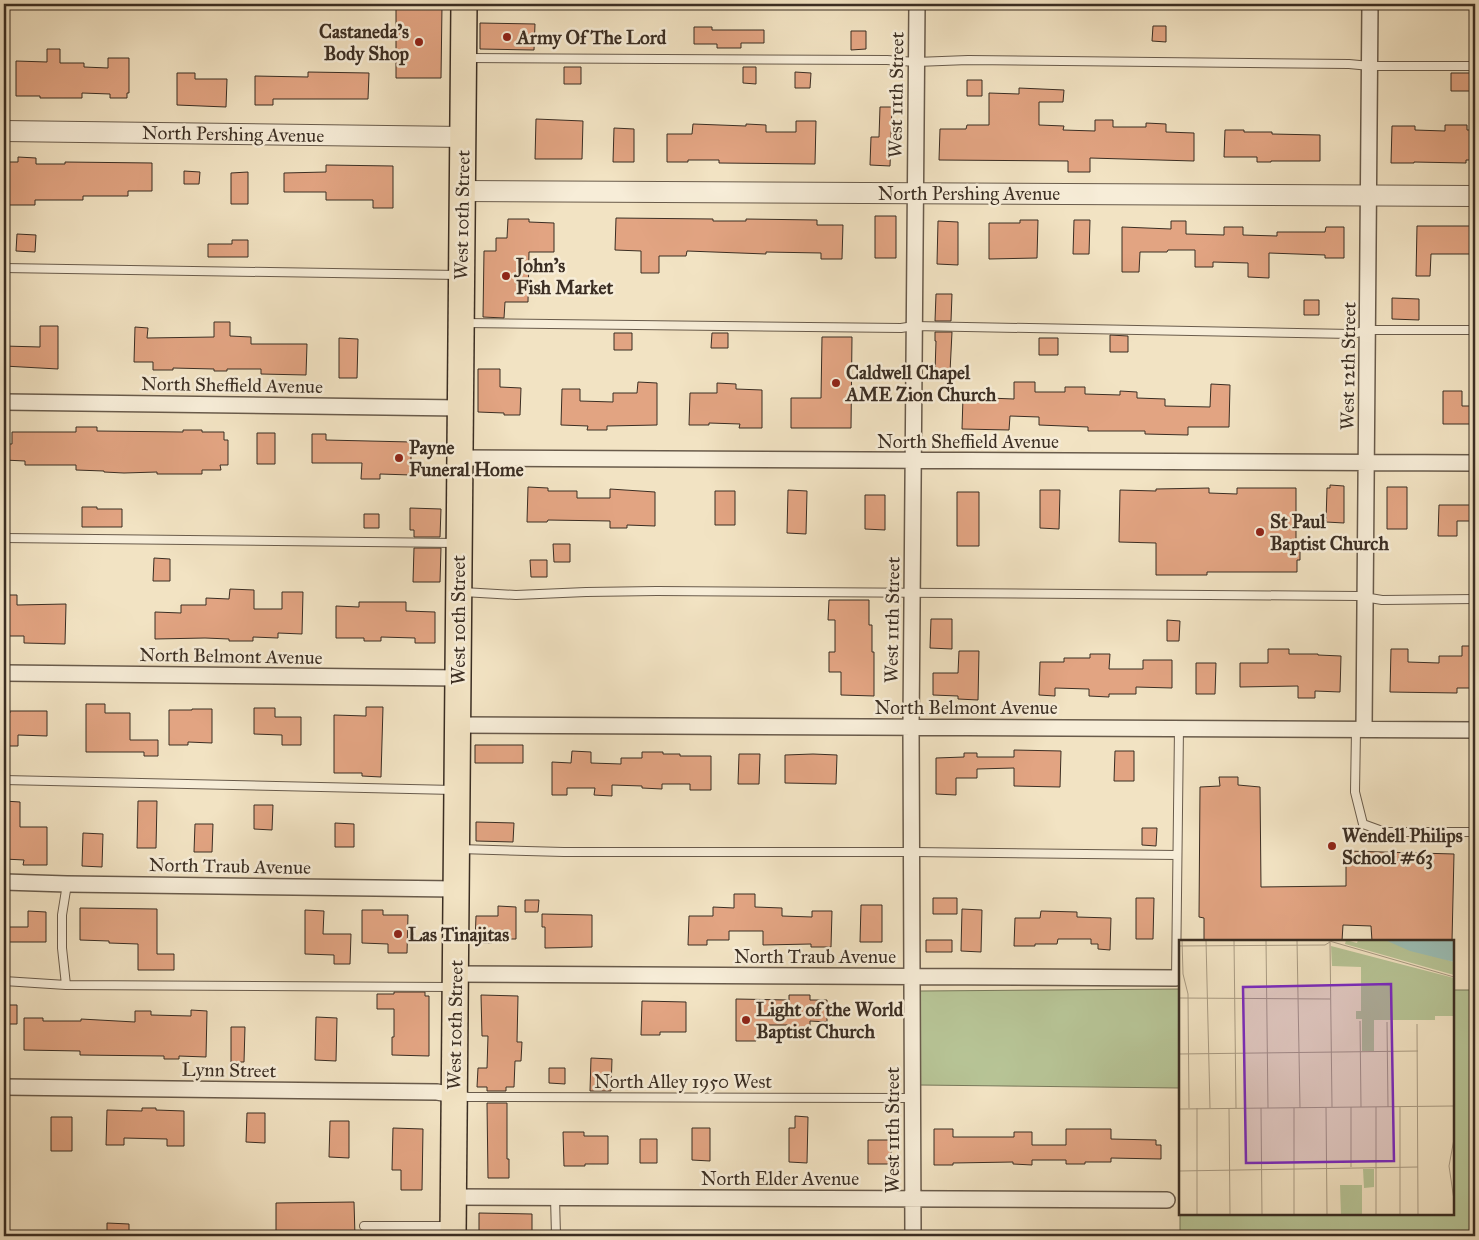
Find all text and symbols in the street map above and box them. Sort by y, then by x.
place label: Castaneda's Body Shop [319,20,409,66]
place label: Army Of The Lord [515,26,667,50]
marker: Army Of The Lord [501,31,513,43]
street label: West 11th Street [883,31,909,158]
marker: Castaneda's Body Shop [413,36,425,48]
street label: North Pershing Avenue [142,121,324,148]
street label: West 10th Street [449,150,475,280]
street label: North Pershing Avenue [878,182,1060,206]
place label: John's Fish Market [513,254,613,299]
marker: John's Fish Market [500,270,512,282]
street label: West 12th Street [1335,301,1361,430]
place label: Caldwell Chapel AME Zion Church [844,361,997,406]
street label: North Sheffield Avenue [141,372,323,398]
marker: Caldwell Chapel AME Zion Church [830,377,842,389]
street label: North Sheffield Avenue [877,430,1059,453]
place label: Payne Funeral Home [409,436,524,481]
marker: Payne Funeral Home [393,452,405,464]
place label: St Paul Baptist Church [1270,510,1389,556]
marker: St Paul Baptist Church [1254,526,1266,538]
street label: West 10th Street [447,555,470,685]
street label: West 11th Street [879,556,905,683]
street label: North Belmont Avenue [139,643,323,669]
street label: North Belmont Avenue [874,696,1058,719]
place label: Wendell Philips School #63 [1342,824,1463,870]
marker: Wendell Philips School #63 [1326,840,1338,852]
street label: North Traub Avenue [149,853,311,879]
place label: Las Tinajitas [408,923,509,947]
marker: Las Tinajitas [392,928,404,940]
inset map [1179,940,1454,1215]
street label: North Traub Avenue [734,945,896,968]
street label: West 10th Street [442,960,468,1090]
place label: Light of the World Baptist Church [756,998,904,1044]
marker: Light of the World Baptist Church [740,1014,752,1026]
street label: Lynn Street [182,1058,277,1082]
street label: West 11th Street [881,1066,904,1193]
street label: North Alley 1950 West [594,1070,772,1093]
street label: North Elder Avenue [701,1167,859,1190]

